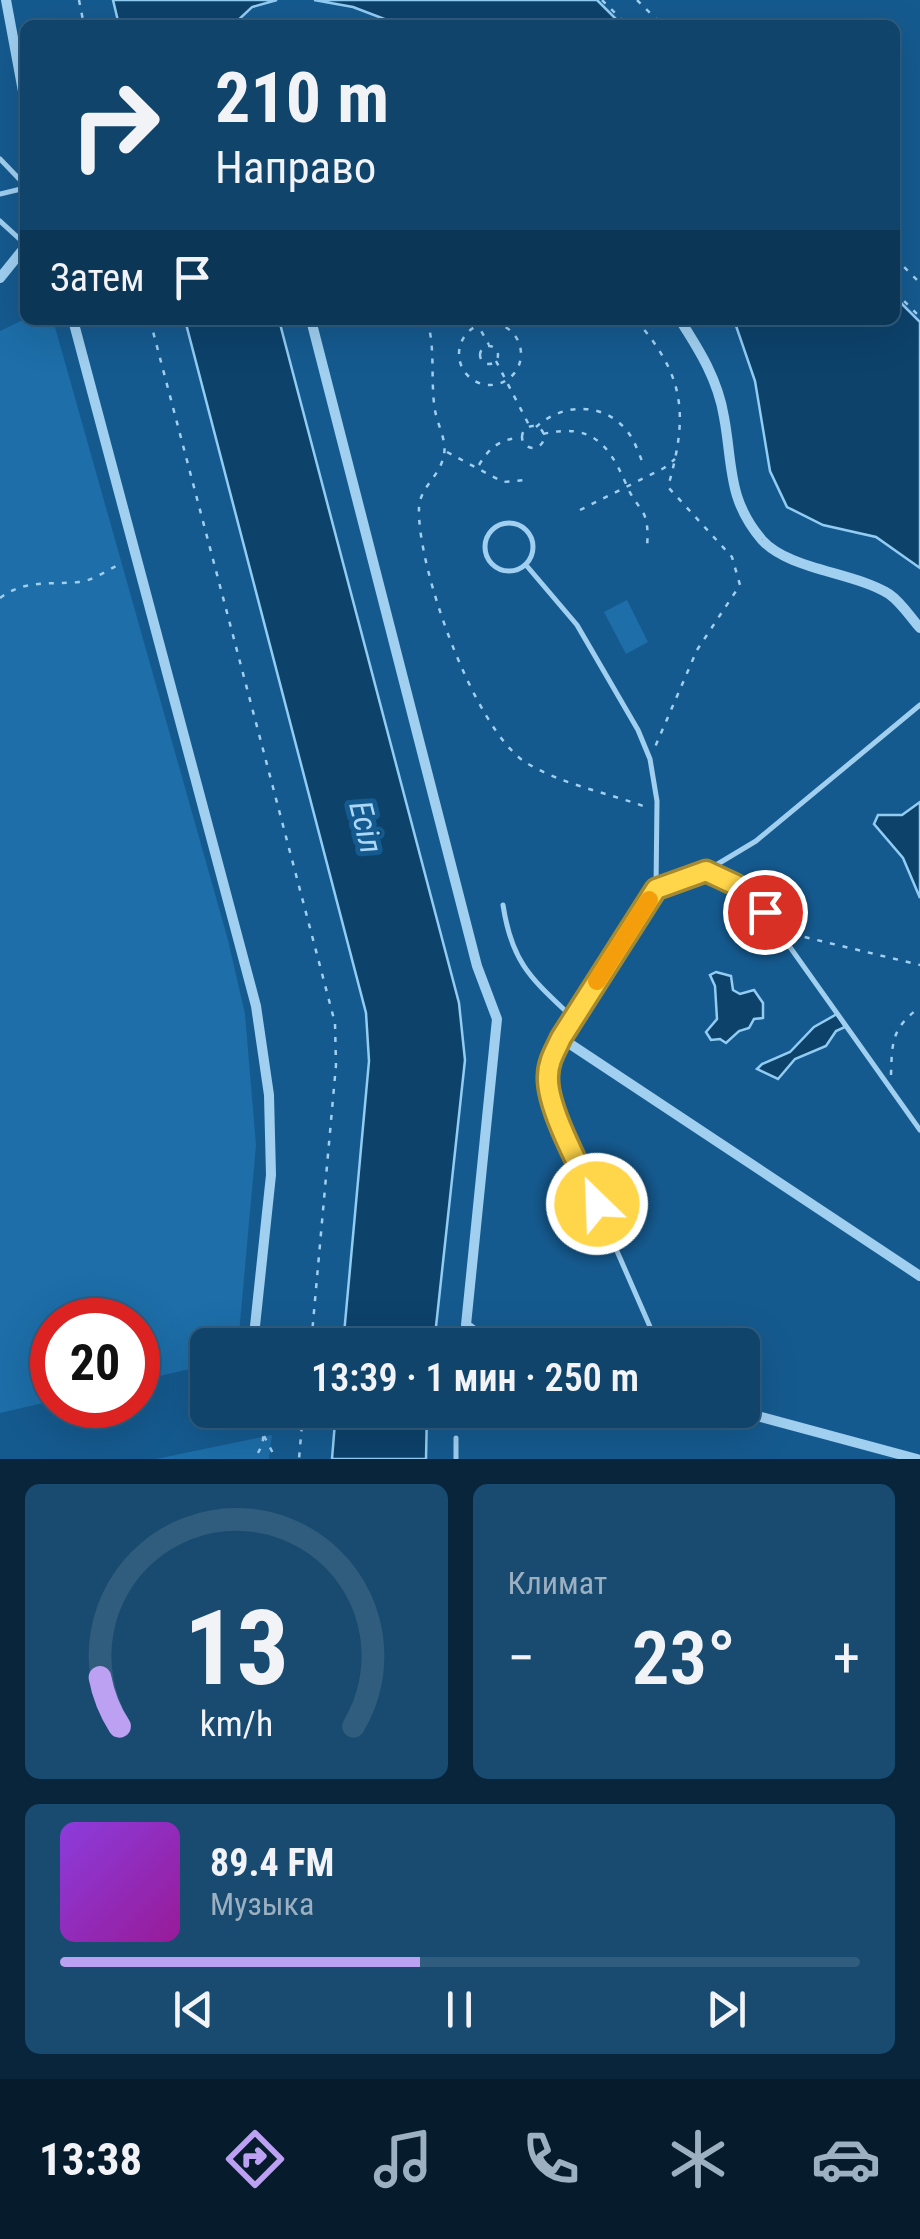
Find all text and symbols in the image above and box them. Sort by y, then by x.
text: 210 m [215,57,389,139]
icon: right [50,60,180,190]
text: Направо [215,141,376,194]
icon: arrive [165,250,220,305]
text: Затем [50,256,145,300]
water label: Есіл [341,797,391,857]
pin [723,870,808,955]
icon: arrive [738,885,793,940]
position arrow [545,1152,649,1256]
speed limit sign: 20 [30,1298,160,1428]
text: 13:39 · 1 мин · 250 m [311,1356,639,1400]
text: Климат [508,1564,607,1602]
text: 13 [184,1588,289,1709]
text: 23° [632,1614,736,1702]
text: − [508,1626,535,1690]
text: + [833,1626,860,1690]
text: km/h [199,1703,273,1745]
text: 89.4 FM [210,1841,334,1885]
text: Музыка [210,1885,314,1923]
icon: previous [166,1982,221,2037]
icon: pause [432,1982,487,2037]
icon: next [699,1982,754,2037]
icon: directions [220,2124,290,2194]
icon: music [368,2124,438,2194]
icon: phone [516,2124,586,2194]
icon: climate [663,2124,733,2194]
icon: car [811,2124,881,2194]
text: 13:38 [39,2133,142,2186]

